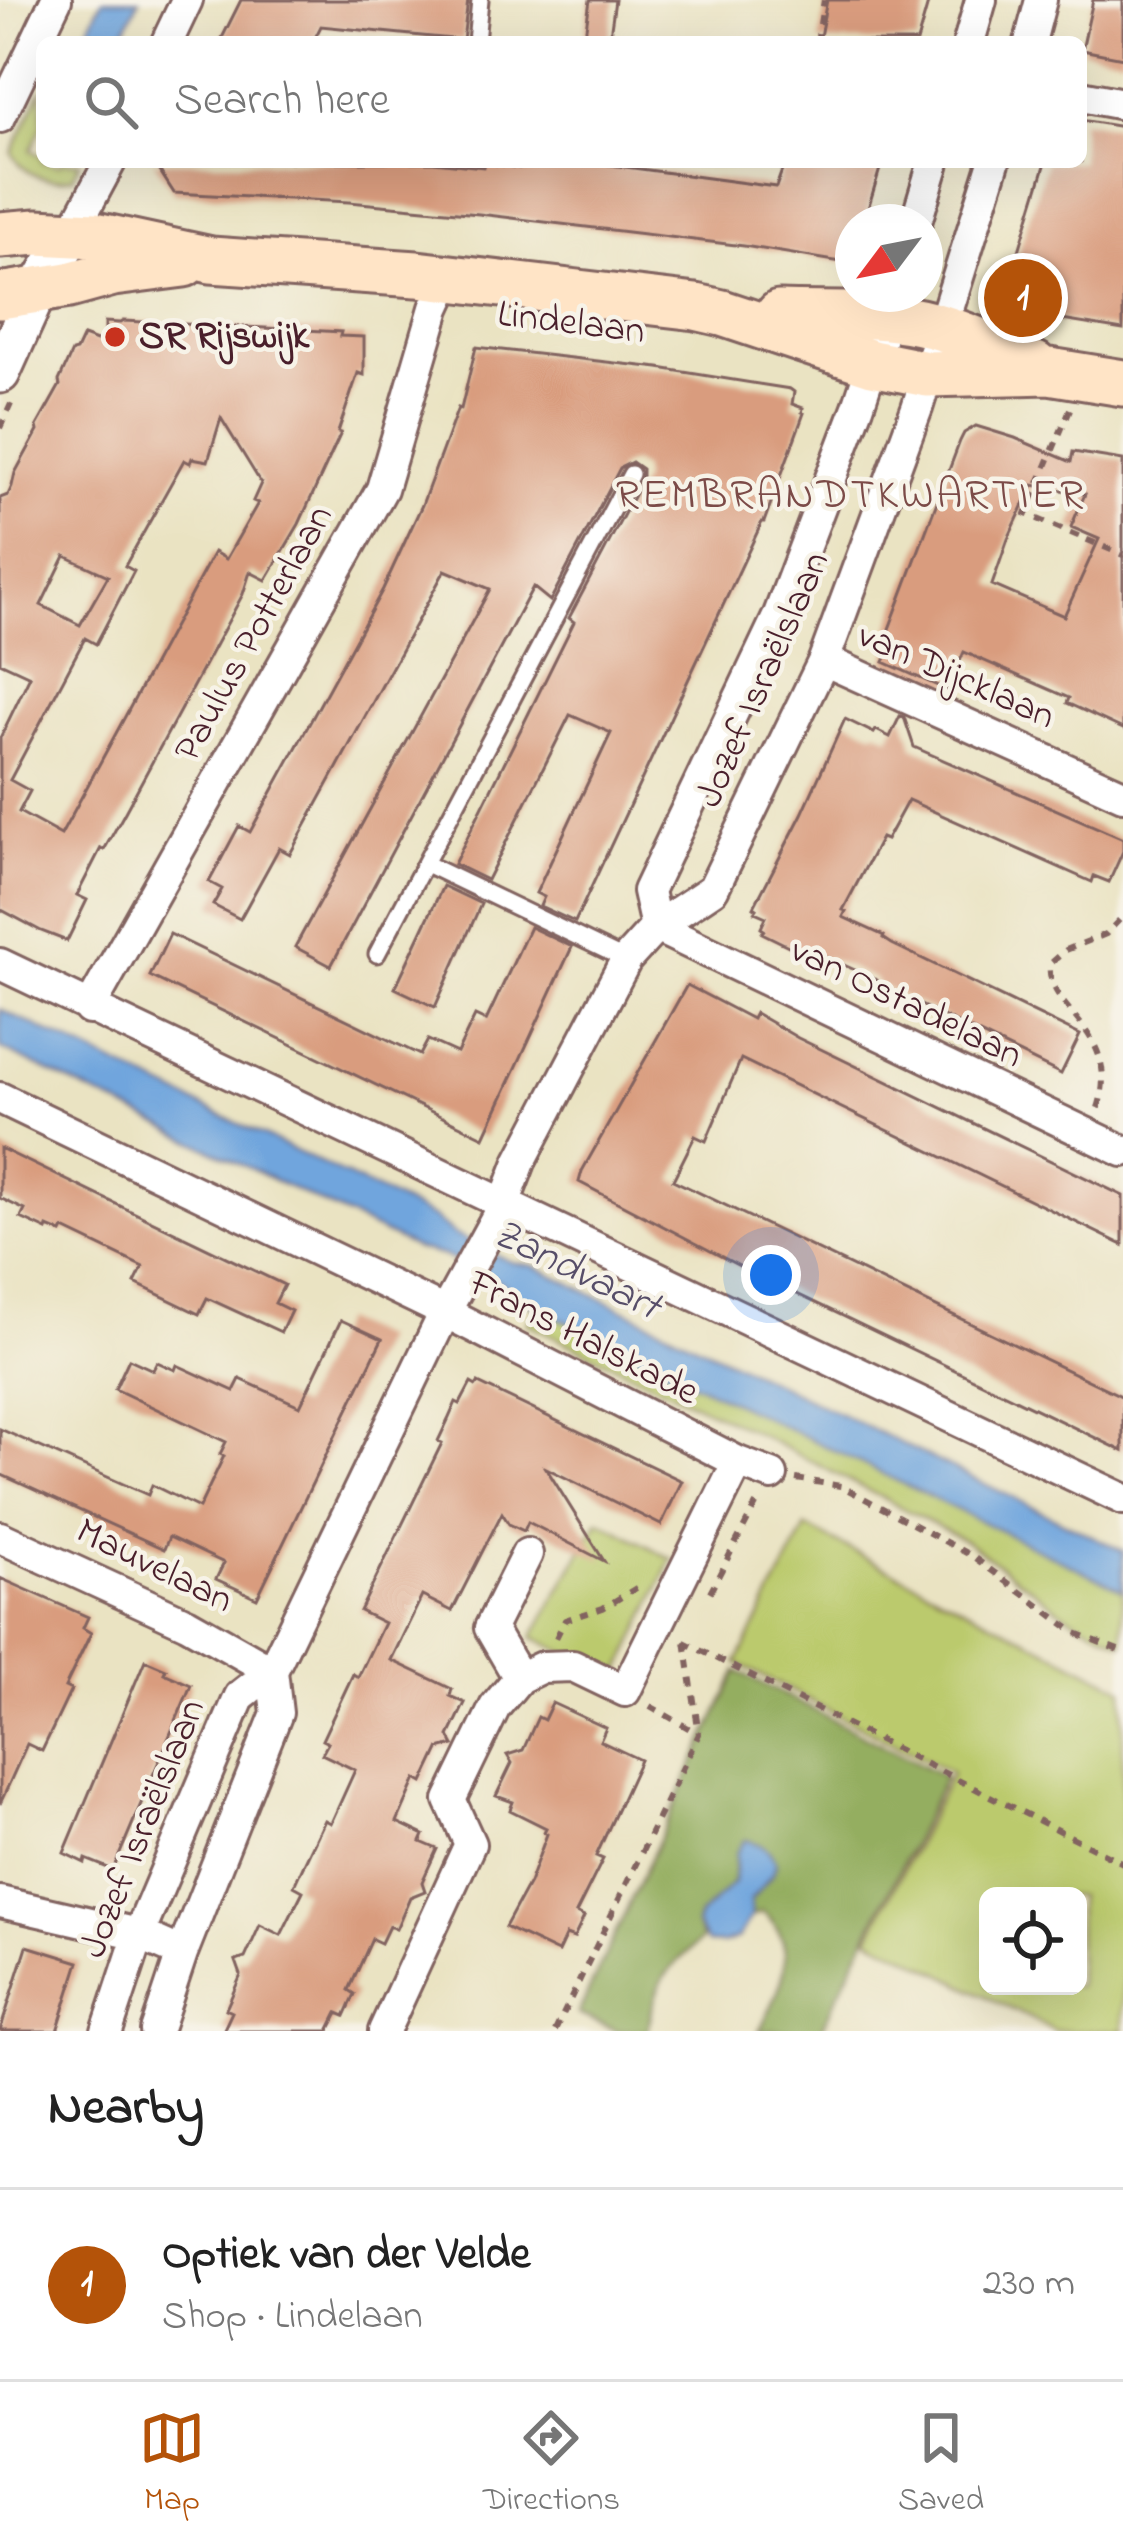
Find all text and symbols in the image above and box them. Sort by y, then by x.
search box [36,36,1087,168]
icon: search [78,69,144,135]
text: Search here [174,69,390,135]
north arrow [835,204,943,312]
pin: 1 [984,253,1062,343]
street label: Lindelaan [494,287,648,361]
place label: SR Rijswijk [139,309,310,366]
marker: SR Rijswijk [102,324,128,350]
district label: REMBRANDTKWARTIER [616,466,1086,527]
street label: Paulus Potterlaan [161,495,349,773]
street label: Jozef Israëlslaan [682,543,846,817]
street label: van Dijcklaan [848,608,1064,746]
street label: van Ostadelaan [780,923,1032,1085]
water label: Zandvaart [482,1204,674,1339]
your location [741,1245,801,1305]
street label: Frans Halskade [457,1256,709,1422]
street label: Mauvelaan [66,1504,242,1630]
street label: Jozef Israëlslaan [66,1691,222,1967]
map controls [979,1887,1087,1995]
button: locate [979,1887,1087,1995]
text: Nearby [48,2072,204,2147]
text: Optiek van der Velde [162,2223,530,2289]
text: 1 [81,2256,93,2313]
text: 230 m [983,2256,1075,2313]
text: Shop · Lindelaan [162,2289,423,2346]
tab: Map [139,2405,205,2525]
tab: Directions [483,2405,620,2525]
tab: Saved [898,2405,984,2525]

